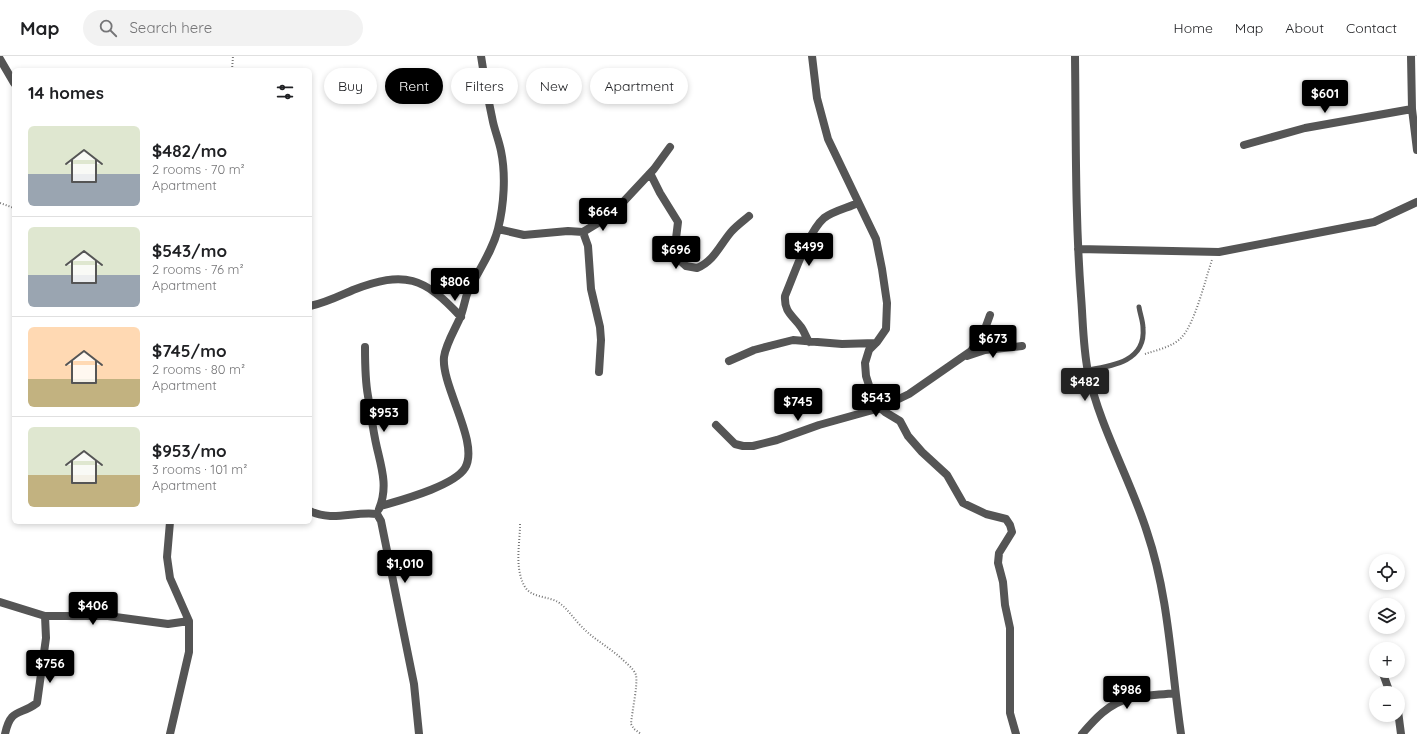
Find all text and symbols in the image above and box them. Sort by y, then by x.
search box [83,10,363,46]
text: Map [20,16,59,40]
icon: search [97,17,119,39]
text: Search here [129,18,212,37]
text: Home [1174,19,1213,37]
text: Map [1235,19,1263,37]
text: About [1285,19,1324,37]
text: Contact [1346,19,1397,37]
chip: Buy [324,68,377,104]
chip: Rent [385,68,443,104]
chip: Filters [451,68,518,104]
chip: New [526,68,582,104]
chip: Apartment [590,68,688,104]
pin: $601 [1301,80,1349,114]
icon: filters [274,81,296,103]
text: 14 homes [28,82,104,103]
text: $601 [1311,85,1339,101]
text: $482/mo [152,140,227,161]
icon: home [60,142,108,190]
text: 2 rooms · 70 m² [152,161,245,177]
text: Apartment [152,177,217,193]
pin: $664 [579,198,627,232]
text: $664 [588,203,618,219]
pin: $499 [785,233,833,267]
pin: $696 [652,236,700,270]
text: $499 [794,238,824,254]
text: $543/mo [152,240,227,261]
text: $696 [661,241,691,257]
icon: home [60,243,108,291]
text: 2 rooms · 76 m² [152,261,244,277]
pin: $806 [431,268,479,302]
text: $806 [440,273,470,289]
text: Apartment [152,277,217,293]
pin: $673 [969,325,1017,359]
text: $673 [978,330,1008,346]
text: $745/mo [152,340,227,361]
icon: home [60,343,108,391]
text: 2 rooms · 80 m² [152,361,245,377]
pin: $482 [1061,368,1109,402]
text: $482 [1070,373,1100,389]
text: Apartment [152,377,217,393]
pin: $543 [852,384,900,418]
pin: $745 [774,388,822,422]
text: $543 [861,389,891,405]
text: $745 [783,393,813,409]
pin: $953 [360,399,408,433]
text: $953 [369,404,399,420]
text: $953/mo [152,440,227,461]
icon: home [60,443,108,491]
text: 3 rooms · 101 m² [152,461,247,477]
text: Apartment [152,477,217,493]
pin: $1,010 [372,550,438,584]
map controls [1369,554,1405,722]
button: locate [1369,554,1405,590]
text: $1,010 [386,555,424,571]
pin: $406 [69,592,117,626]
text: $406 [78,597,108,613]
button: layers [1369,598,1405,634]
button: + [1369,642,1405,678]
pin: $756 [26,650,74,684]
text: $756 [35,655,65,671]
pin: $986 [1103,676,1151,710]
text: $986 [1112,681,1142,697]
button: − [1369,686,1405,722]

